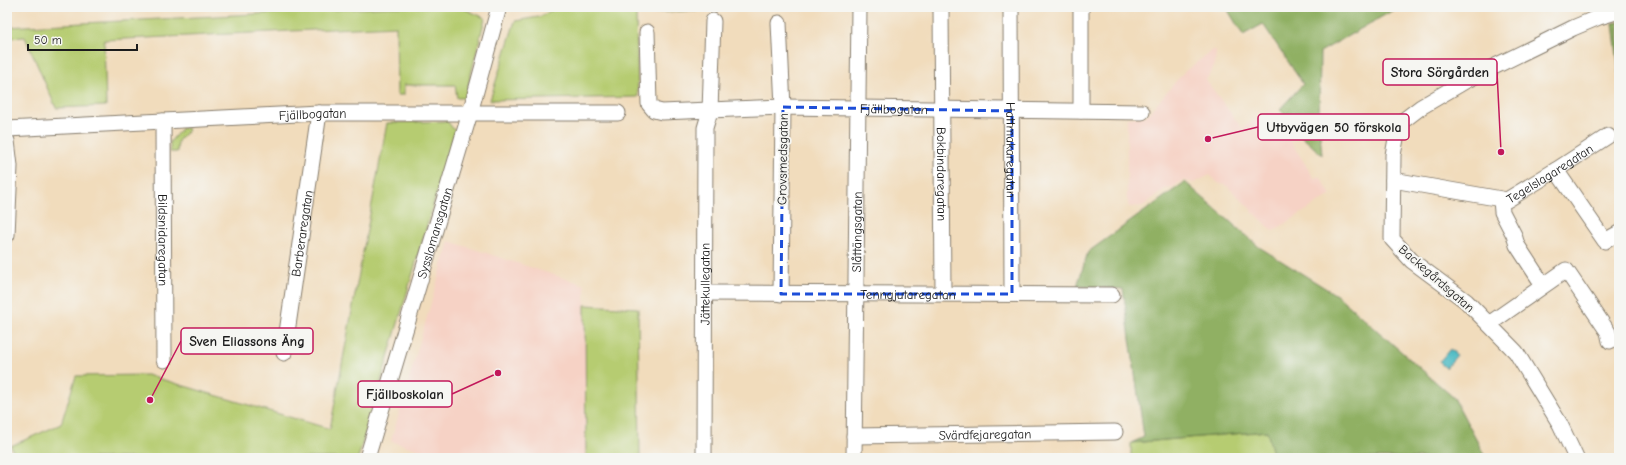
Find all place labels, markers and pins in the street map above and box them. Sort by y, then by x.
callout: Stora Sörgården [1383,59,1497,85]
callout: Utbyvägen 50 förskola [1258,114,1409,140]
callout: Sven Eliassons Äng [181,328,313,354]
callout: Fjällboskolan [358,381,452,407]

